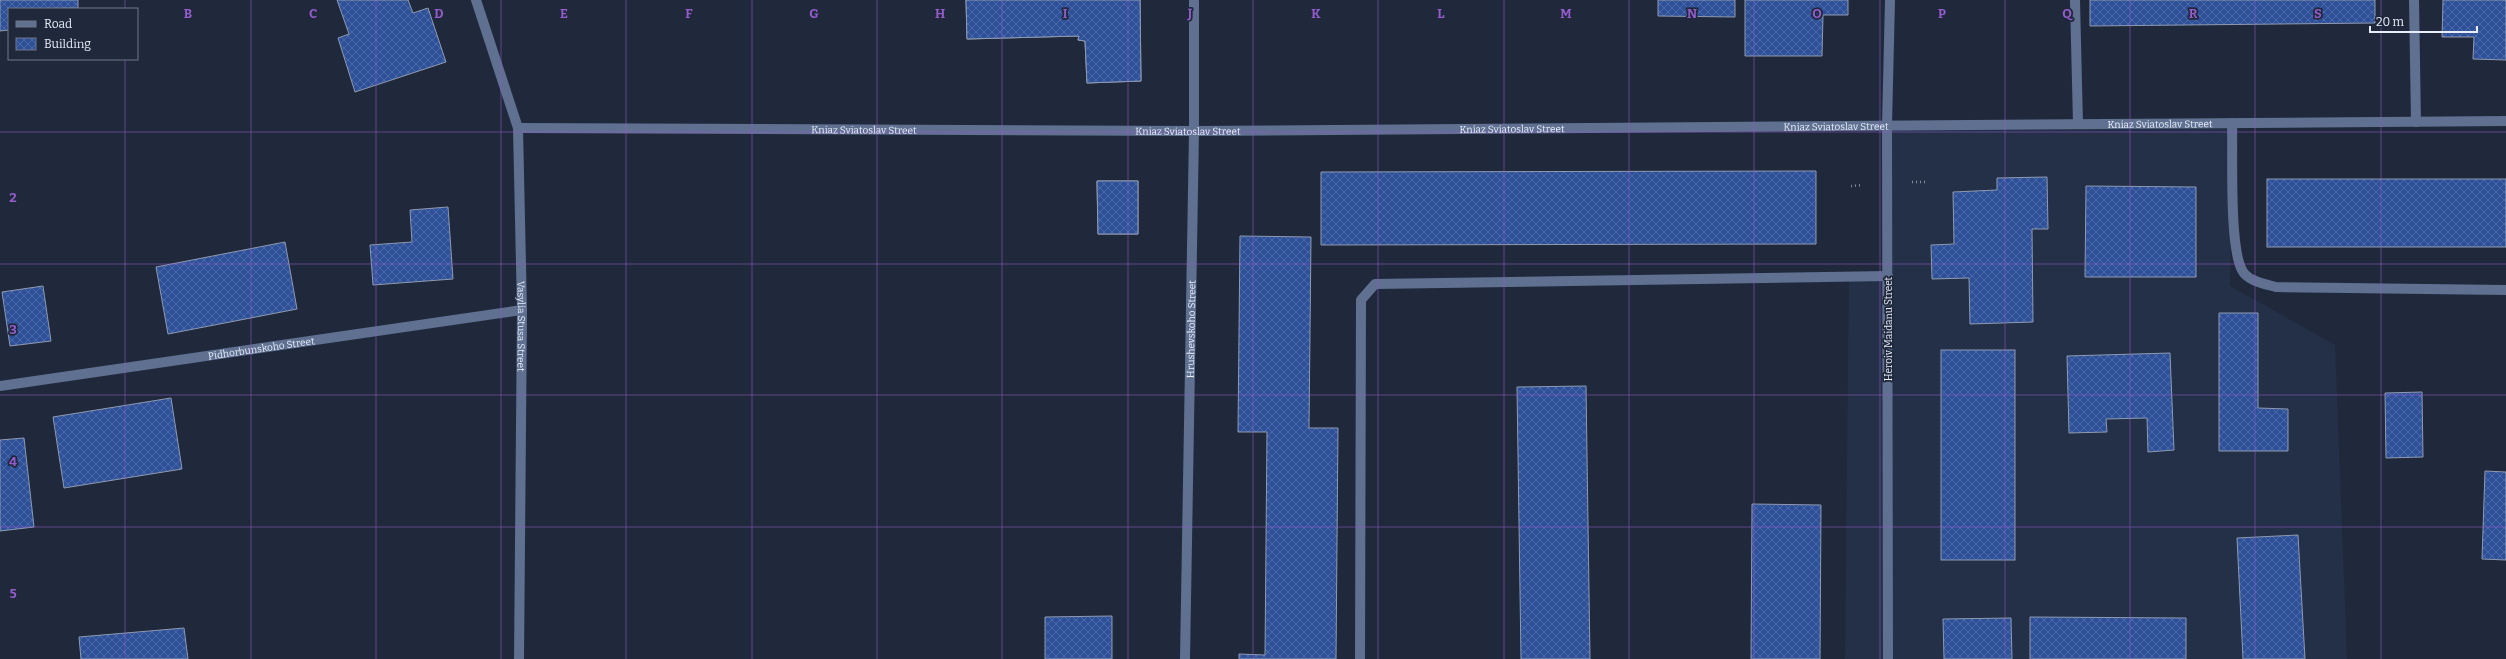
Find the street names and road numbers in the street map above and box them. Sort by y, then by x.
street label: Kniaz Sviatoslav Street [2107,118,2213,131]
street label: Kniaz Sviatoslav Street [1783,121,1889,134]
street label: Kniaz Sviatoslav Street [1459,123,1565,136]
street label: Kniaz Sviatoslav Street [811,124,917,137]
street label: Kniaz Sviatoslav Street [1135,126,1241,138]
street label: Heroiv Maidanu Street [1883,276,1895,381]
street label: Hrushevskoho Street [1185,280,1198,378]
street label: Vasylia Stusa Street [514,281,527,372]
street label: Pidhorbunskoho Street [207,335,316,363]

